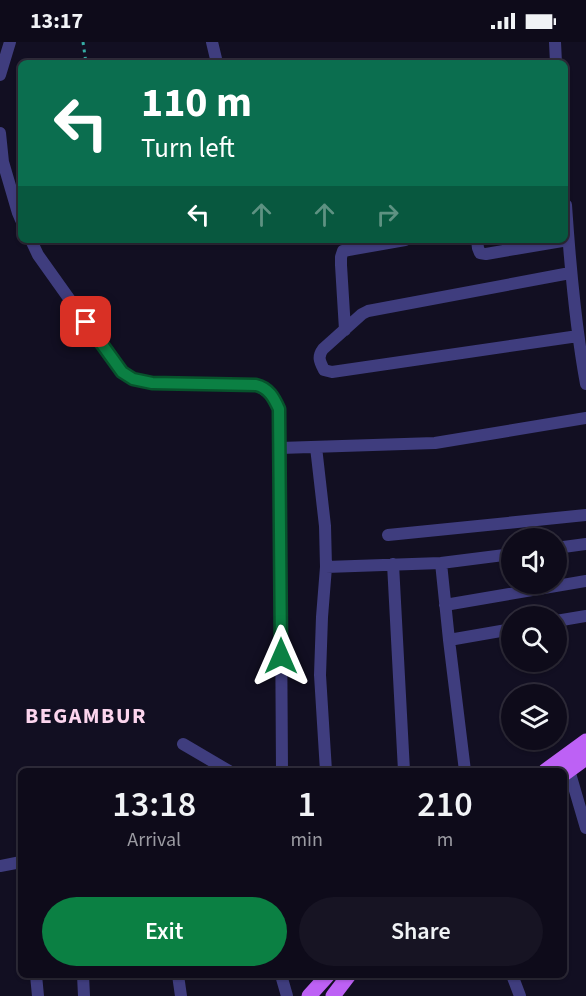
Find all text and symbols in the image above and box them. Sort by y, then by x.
text: 13:17 [30,5,83,37]
text: 110 m [141,73,252,133]
icon: left [42,84,120,162]
text: Turn left [141,129,235,168]
icon: left [182,198,215,231]
icon: ahead [245,198,278,231]
icon: ahead [308,198,341,231]
icon: right [371,198,404,231]
pin [60,296,111,347]
icon: arrive [69,305,102,338]
map controls [501,528,567,750]
button: sound [501,528,567,594]
button: search [501,606,567,672]
position arrow [249,624,313,688]
button: layers [501,684,567,750]
district label: BEGAMBUR [25,700,147,732]
text: 13:18 [112,779,196,830]
text: 1 [297,779,316,830]
text: 210 [417,779,473,830]
text: Arrival [127,826,181,854]
text: min [290,826,323,854]
text: m [437,826,453,854]
button: Exit [42,897,287,966]
button: Share [299,897,543,966]

